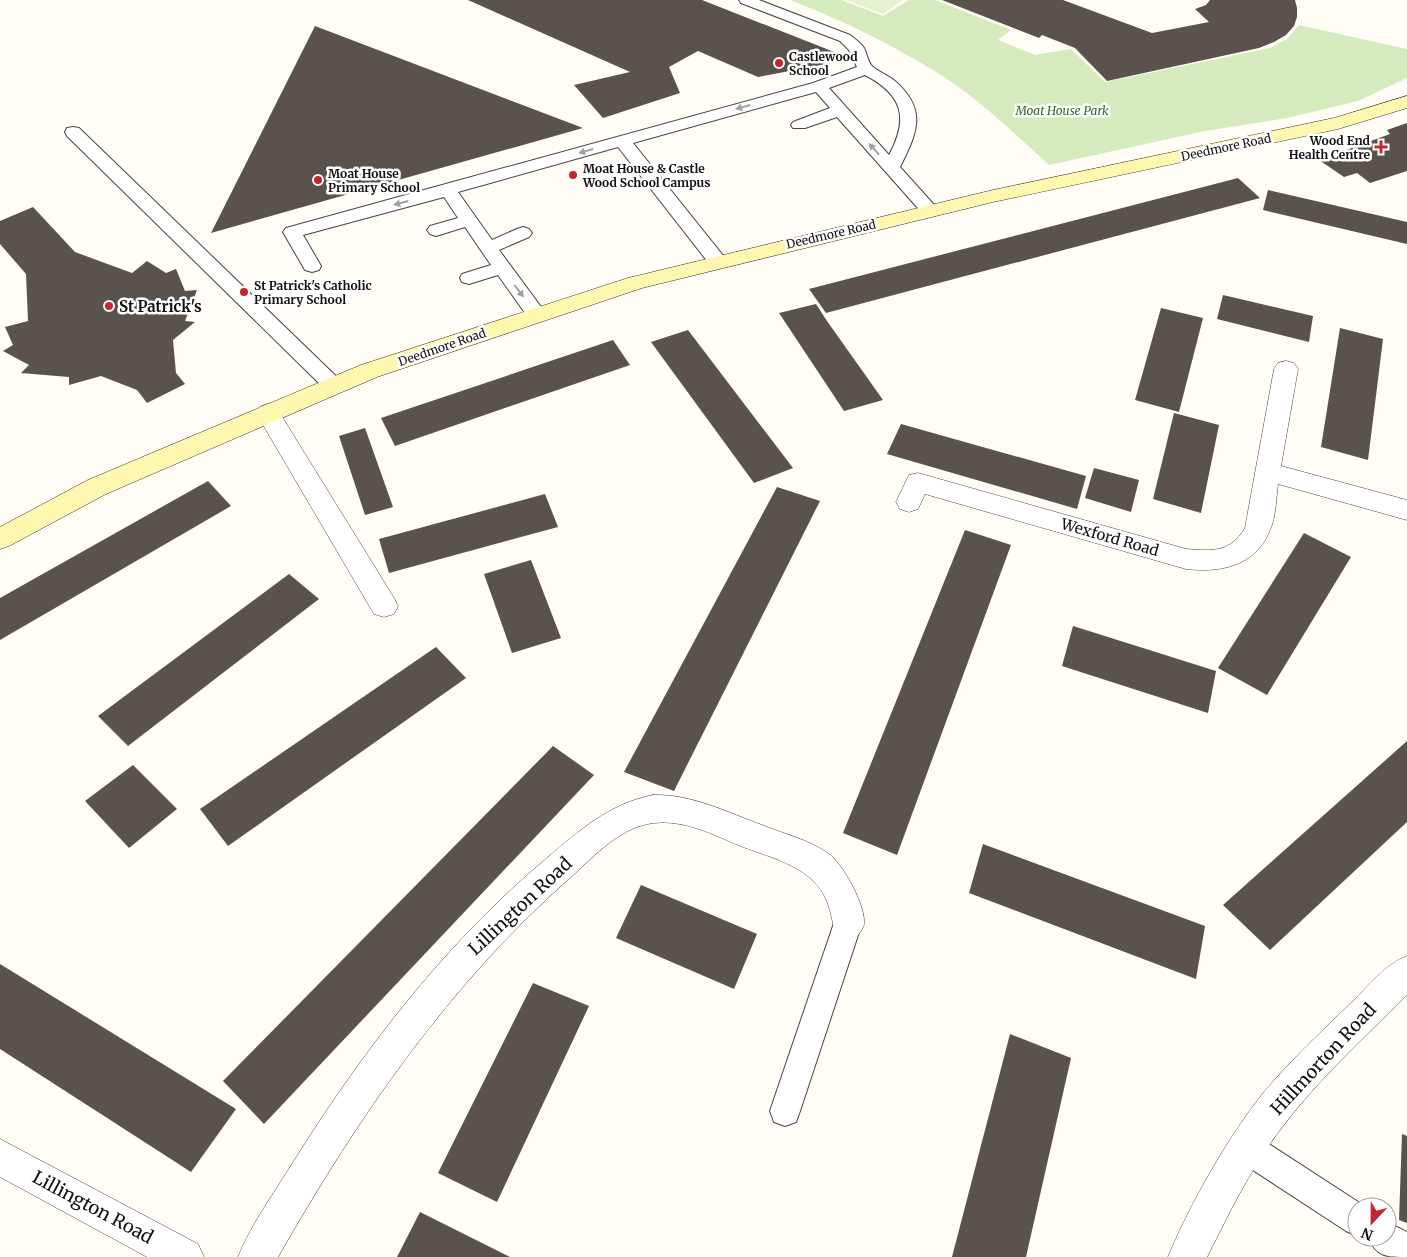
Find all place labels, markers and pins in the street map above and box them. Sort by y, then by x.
place label: Castlewood School [789,49,858,78]
marker: Castlewood School [773,57,785,69]
place label: Wood End Health Centre [1289,133,1371,162]
marker: Wood End Health Centre [1374,140,1388,154]
place label: Moat House & Castle Wood School Campus [582,161,710,190]
place label: Moat House Primary School [328,166,420,195]
marker: Moat House & Castle Wood School Campus [567,169,579,181]
marker: Moat House Primary School [312,174,324,186]
place label: St Patrick's Catholic Primary School [254,278,372,307]
marker: St Patrick's Catholic Primary School [238,286,250,298]
place label: St Patrick's [119,297,202,316]
marker: St Patrick's [103,300,115,312]

